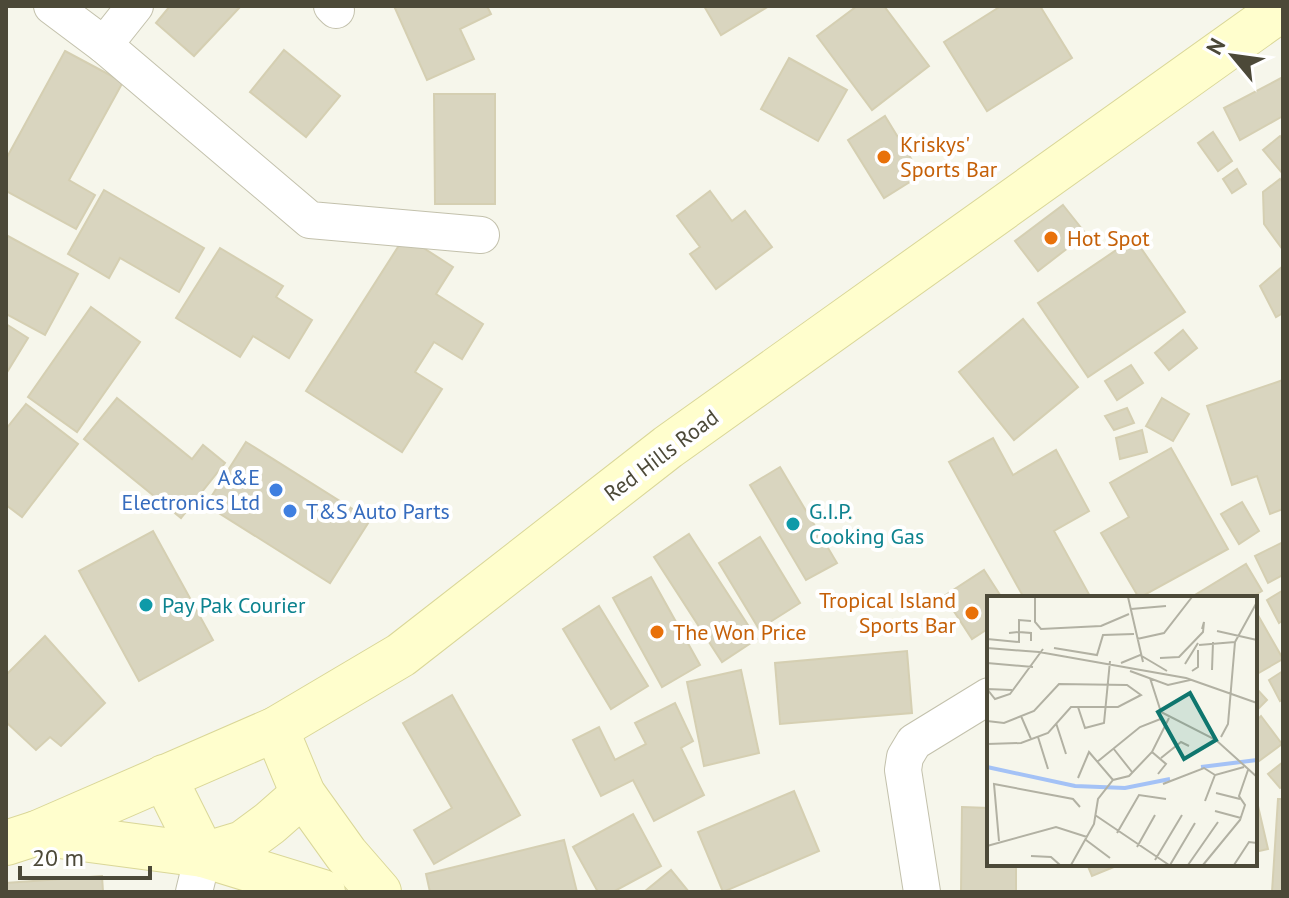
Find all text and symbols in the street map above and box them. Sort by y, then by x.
north arrow [1193,16,1273,96]
text: N [1200,33,1231,59]
place label: Kriskys' Sports Bar [900,130,998,183]
marker: Kriskys' Sports Bar [875,148,893,166]
place label: Hot Spot [1067,224,1150,252]
marker: Hot Spot [1042,229,1060,247]
street label: Red Hills Road [598,403,724,507]
place label: A&E Electronics Ltd [122,463,260,516]
marker: A&E Electronics Ltd [267,481,285,499]
place label: T&S Auto Parts [306,497,450,525]
place label: G.I.P. Cooking Gas [809,497,924,550]
marker: T&S Auto Parts [281,502,299,520]
marker: G.I.P. Cooking Gas [784,515,802,533]
place label: Tropical Island Sports Bar [819,586,957,639]
place label: Pay Pak Courier [162,591,306,619]
marker: Pay Pak Courier [137,596,155,614]
inset map [987,596,1257,866]
marker: Tropical Island Sports Bar [963,604,981,622]
place label: The Won Price [673,618,806,646]
marker: The Won Price [648,623,666,641]
scale bar [20,830,150,880]
text: 20 m [32,842,84,873]

